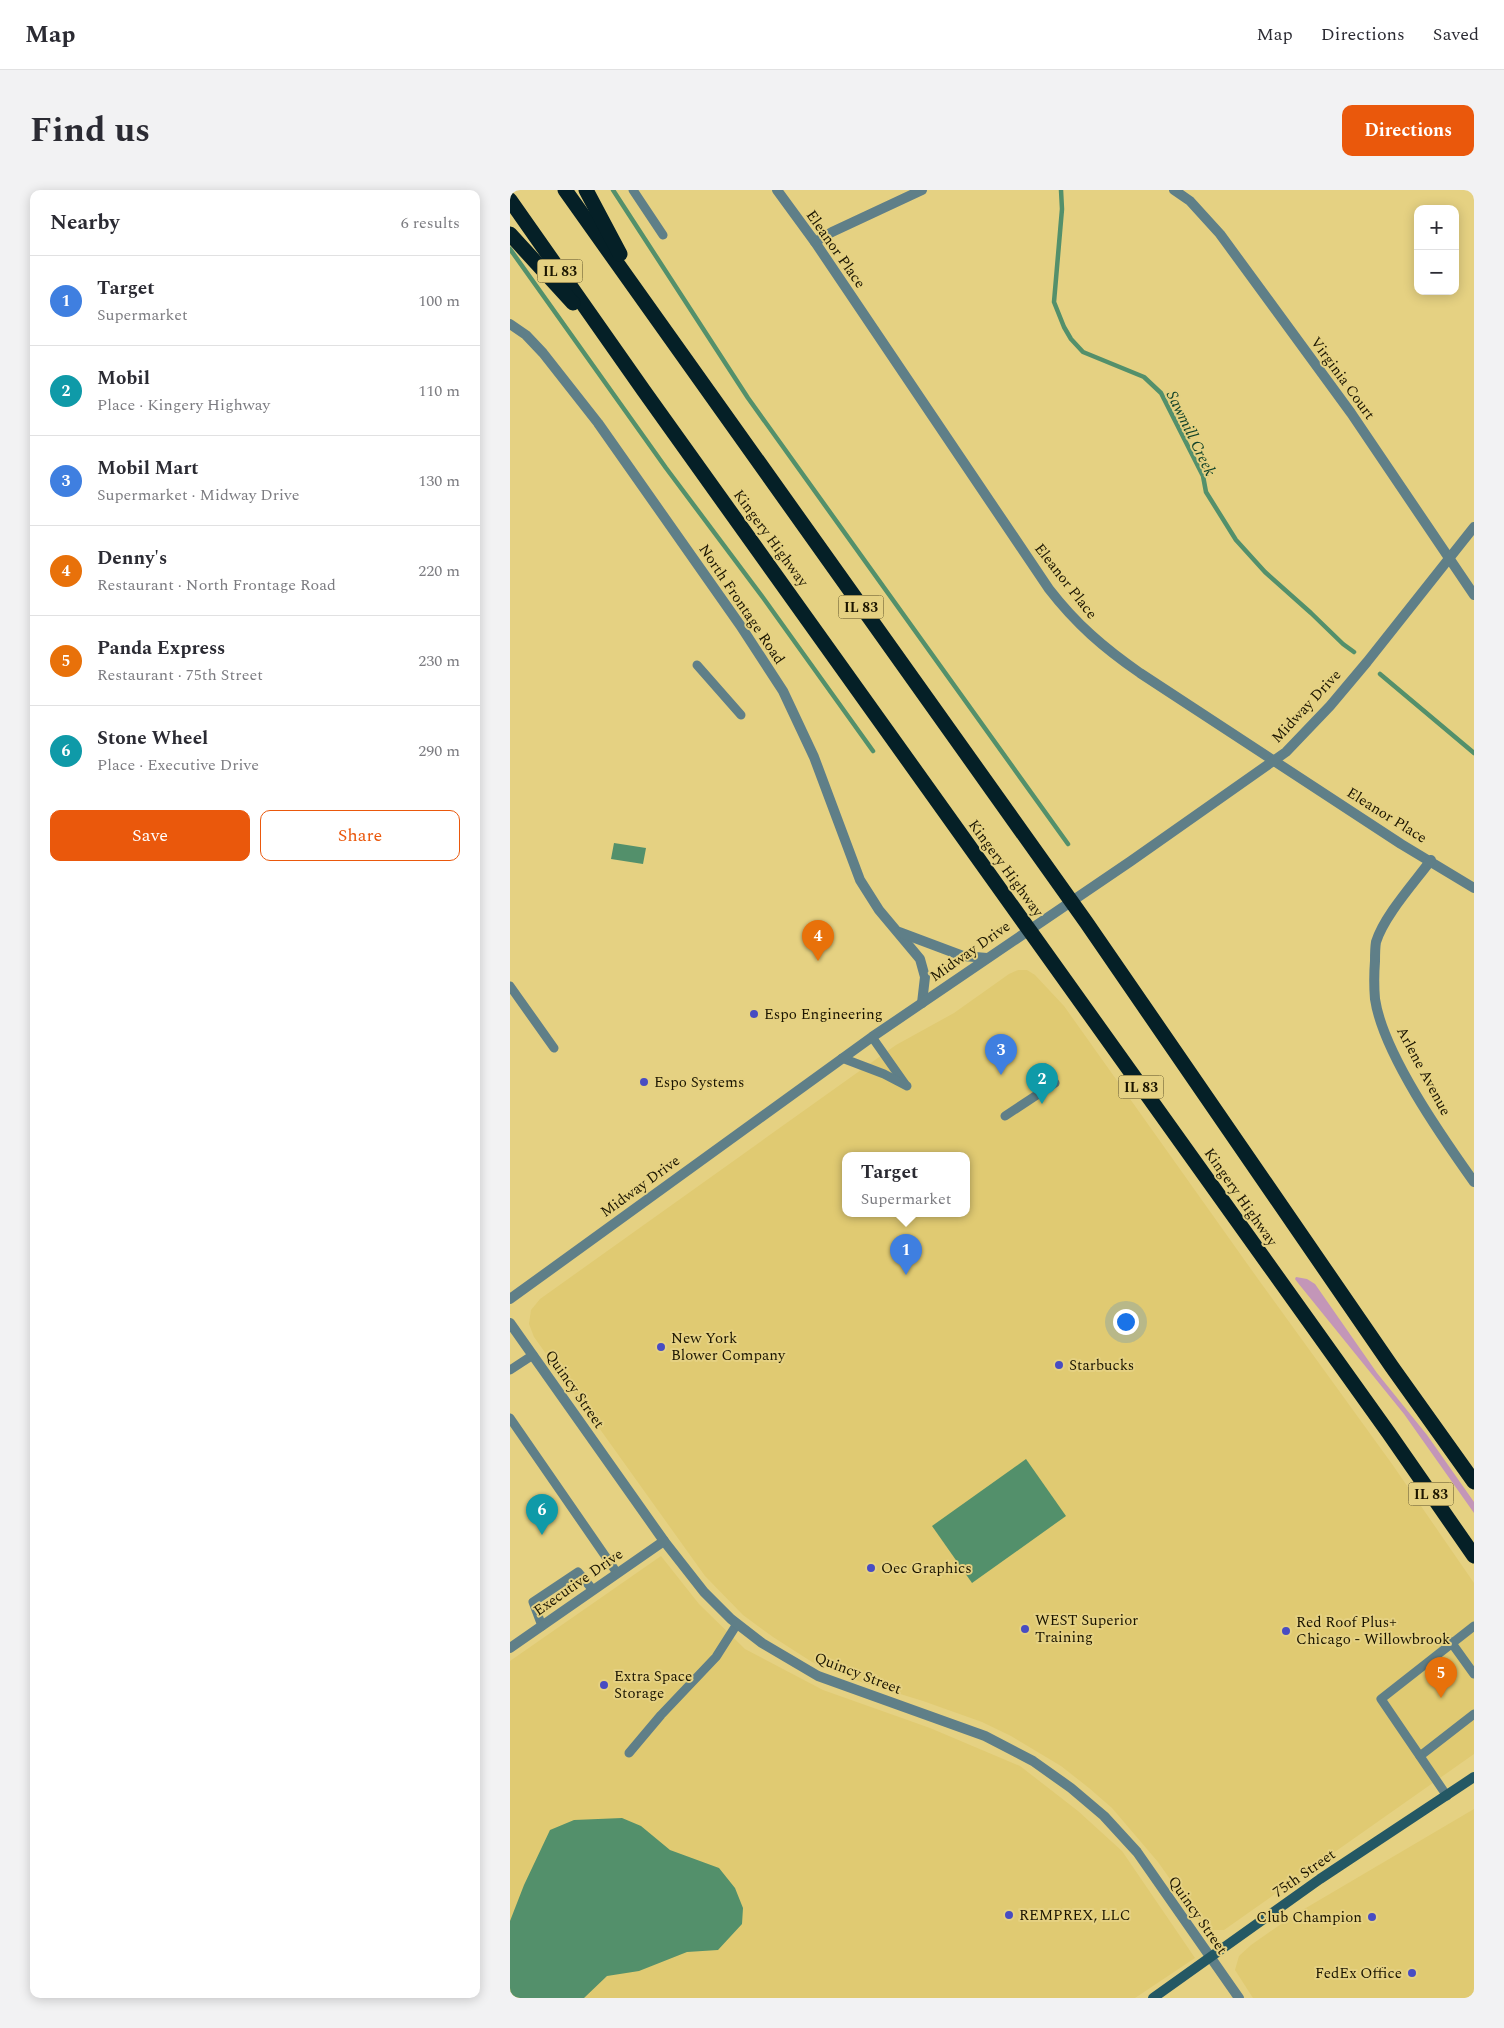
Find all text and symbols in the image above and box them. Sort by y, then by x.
text: Map [25,17,75,53]
text: Map [1257,21,1293,48]
text: Directions [1321,21,1405,48]
text: Saved [1433,21,1479,48]
text: Find us [30,104,150,157]
button: Directions [1342,105,1474,156]
street label: Eleanor Place [800,205,871,293]
map controls [1414,205,1459,295]
button: + [1414,205,1459,250]
text: Nearby [50,207,120,239]
text: 6 results [401,211,460,235]
button: − [1414,250,1459,295]
road number: IL 83 [538,260,582,282]
text: Target [97,274,155,303]
text: 1 [62,289,70,313]
text: 100 m [418,289,460,313]
text: Supermarket [97,303,188,327]
street label: Virginia Court [1305,332,1381,425]
text: Mobil [97,364,150,393]
text: 2 [62,379,70,403]
text: 110 m [418,379,460,403]
water label: Sawmill Creek [1160,387,1222,481]
text: Place · Kingery Highway [97,393,270,417]
text: Mobil Mart [97,454,199,483]
text: 3 [62,469,70,493]
text: 130 m [418,469,460,493]
text: Supermarket · Midway Drive [97,483,300,507]
street label: Kingery Highway [727,485,814,592]
street label: Eleanor Place [1028,538,1103,624]
street label: North Frontage Road [693,539,790,669]
text: Denny's [97,544,167,573]
text: 4 [62,559,70,583]
text: 220 m [418,559,460,583]
text: Restaurant · North Frontage Road [97,573,336,597]
road number: IL 83 [838,596,884,618]
text: Panda Express [97,634,225,663]
text: 5 [62,649,70,673]
text: 230 m [418,649,460,673]
text: Restaurant · 75th Street [97,663,263,687]
street label: Midway Drive [1266,664,1347,748]
text: Stone Wheel [97,724,208,753]
text: 6 [62,739,70,763]
text: 290 m [418,739,460,763]
text: Place · Executive Drive [97,753,259,777]
street label: Eleanor Place [1342,782,1431,849]
button: Save [50,810,250,861]
button: Share [260,810,460,861]
street label: Kingery Highway [962,815,1049,922]
street label: Midway Drive [925,915,1015,988]
pin: 4 [802,920,834,961]
place label: Espo Engineering [764,1003,883,1026]
marker: Espo Engineering [748,1008,760,1020]
street label: Arlene Avenue [1390,1023,1457,1120]
pin: 3 [985,1034,1017,1075]
pin: 2 [1026,1063,1058,1104]
place label: Espo Systems [654,1071,744,1094]
marker: Espo Systems [638,1076,650,1088]
road number: IL 83 [1118,1076,1164,1099]
street label: Kingery Highway [1198,1143,1284,1252]
street label: Midway Drive [596,1150,685,1223]
popup [842,1152,970,1217]
text: Target [861,1158,918,1187]
text: Supermarket [861,1187,951,1211]
pin: 1 [890,1234,922,1275]
your location [1113,1309,1139,1335]
place label: New York Blower Company [671,1327,786,1367]
marker: New York Blower Company [655,1341,667,1353]
street label: Quincy Street [539,1345,610,1433]
place label: Starbucks [1069,1354,1134,1377]
marker: Starbucks [1053,1359,1065,1371]
road number: IL 83 [1408,1482,1454,1506]
pin: 6 [526,1494,558,1535]
street label: Executive Drive [529,1543,628,1622]
place label: Oec Graphics [881,1557,972,1580]
marker: Oec Graphics [865,1562,877,1574]
place label: WEST Superior Training [1035,1609,1138,1649]
place label: Red Roof Plus+ Chicago - Willowbrook [1296,1611,1450,1651]
marker: WEST Superior Training [1019,1623,1031,1635]
marker: Red Roof Plus+ Chicago - Willowbrook [1280,1625,1292,1637]
street label: Quincy Street [811,1646,905,1701]
pin: 5 [1425,1657,1457,1698]
place label: Extra Space Storage [614,1665,692,1705]
marker: Extra Space Storage [598,1679,610,1691]
street label: 75th Street [1268,1843,1340,1904]
street label: Quincy Street [1162,1871,1233,1959]
place label: REMPREX, LLC [1019,1904,1131,1927]
place label: Club Champion [1256,1906,1362,1929]
marker: REMPREX, LLC [1003,1909,1015,1921]
marker: Club Champion [1366,1911,1378,1923]
place label: FedEx Office [1315,1962,1402,1985]
marker: FedEx Office [1406,1967,1418,1979]

